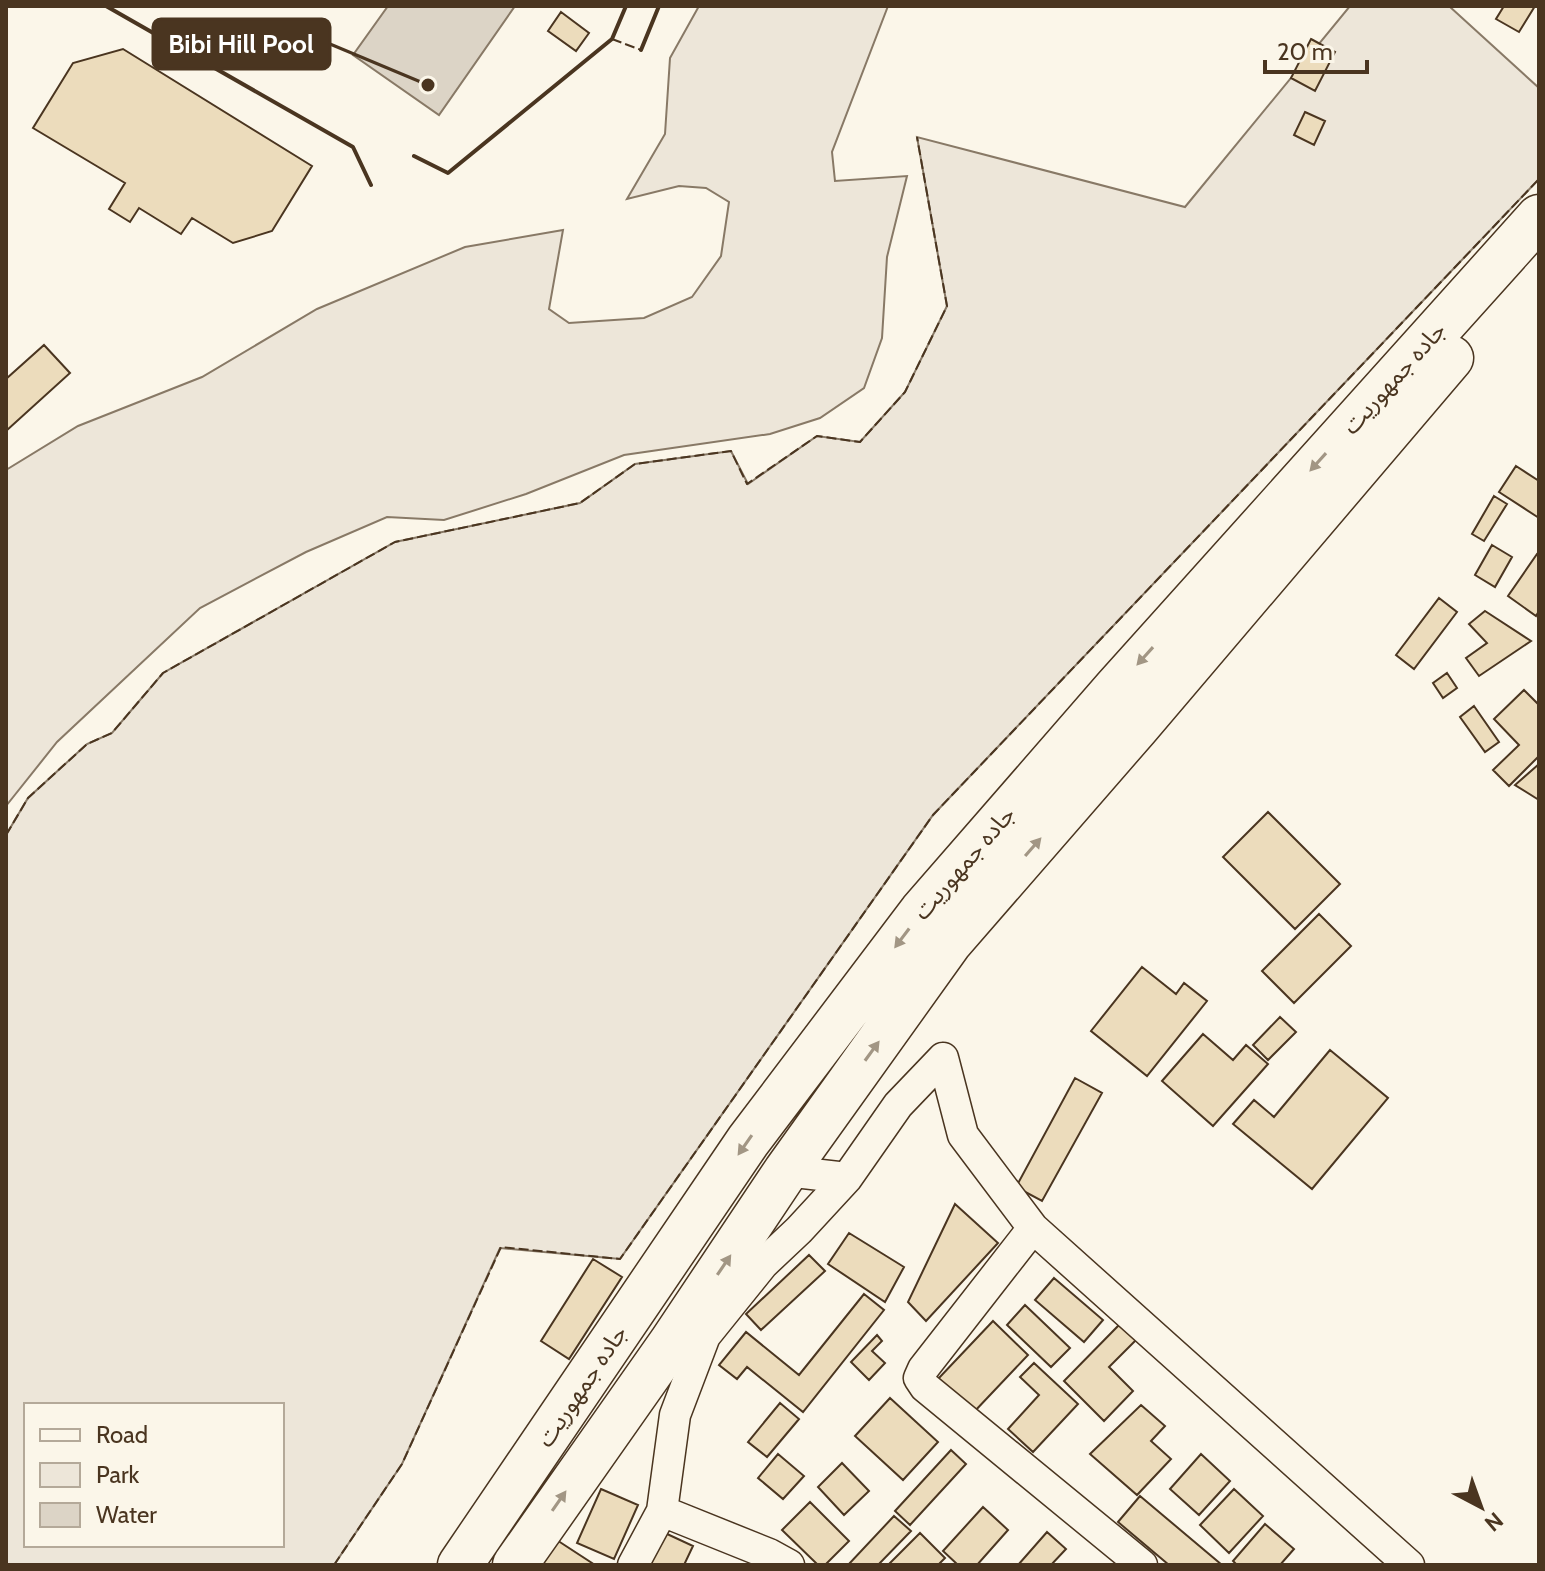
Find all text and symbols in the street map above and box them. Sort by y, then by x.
callout: Bibi Hill Pool [153,19,330,69]
scale bar [1265,24,1367,74]
text: Bibi Hill Pool [168,28,314,60]
text: 20 m [1277,37,1333,66]
street label: جاده جمهوریت [1336,316,1451,440]
one-way arrow [1310,453,1328,472]
one-way arrow [1136,646,1154,665]
street label: جاده جمهوریت [907,800,1021,925]
one-way arrow [1023,838,1041,857]
one-way arrow [894,927,910,948]
one-way arrow [864,1040,880,1062]
one-way arrow [737,1134,753,1156]
one-way arrow [716,1254,731,1275]
street label: جاده جمهوریت [530,1319,633,1452]
legend [24,1403,284,1547]
text: Road [96,1420,148,1449]
text: Park [96,1460,139,1489]
north arrow [1441,1467,1521,1547]
one-way arrow [551,1491,567,1512]
text: Water [96,1500,157,1529]
text: N [1479,1506,1509,1537]

